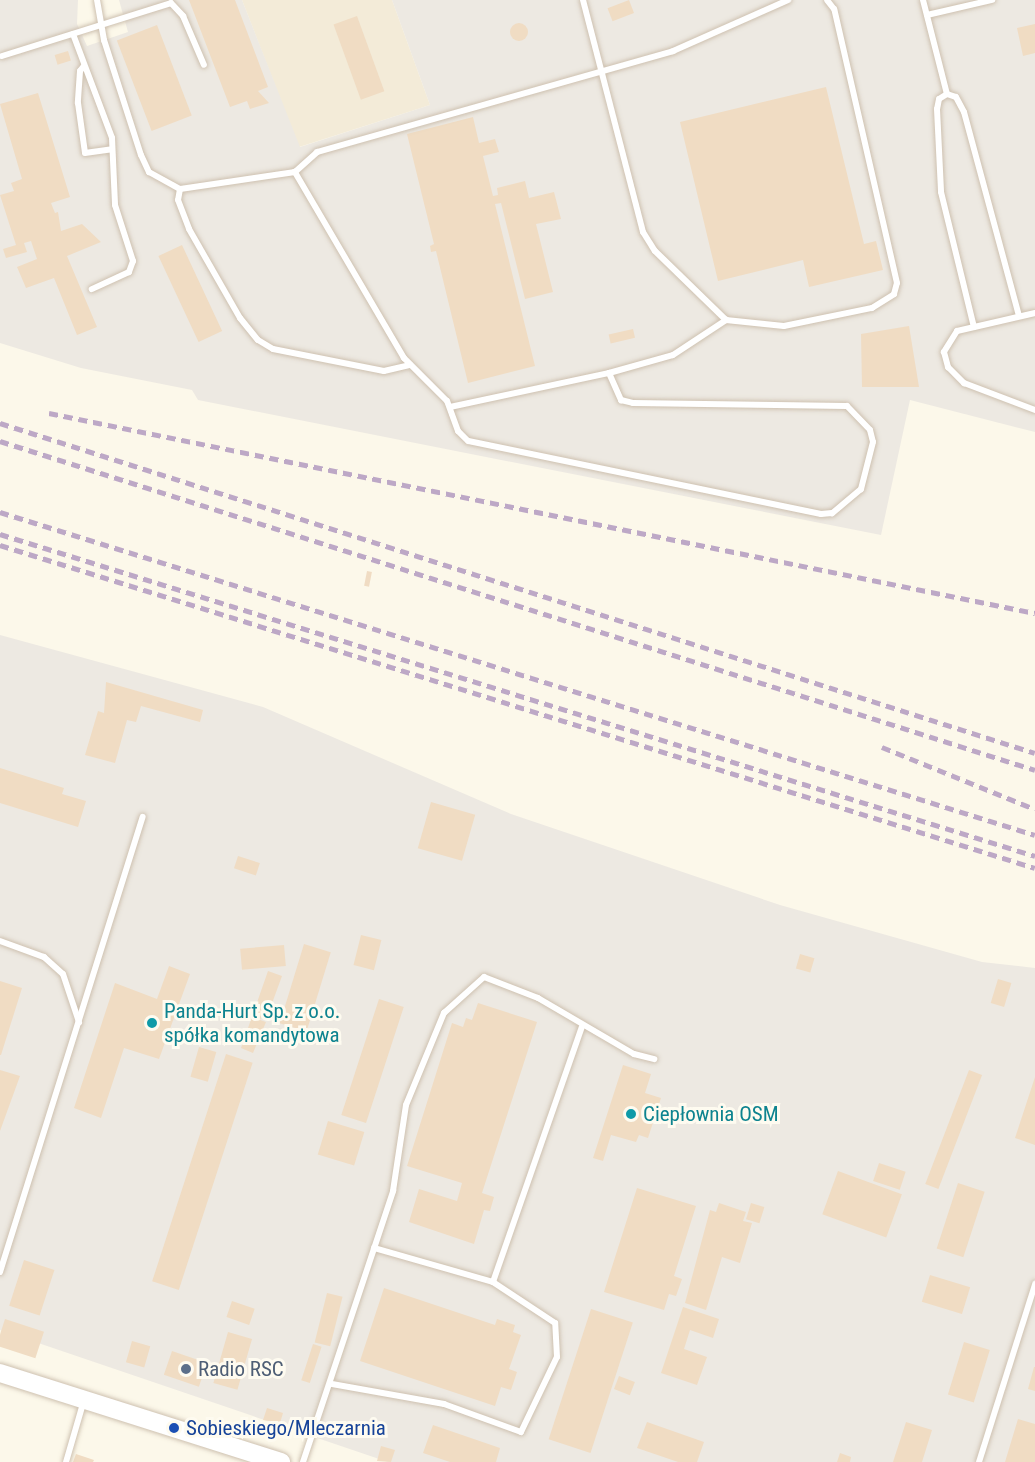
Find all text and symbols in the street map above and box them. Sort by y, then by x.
place label: Panda-Hurt Sp. z o.o. spółka komandytowa [164,998,340,1048]
marker: Panda-Hurt Sp. z o.o. spółka komandytowa [145,1016,159,1030]
place label: Ciepłownia OSM [643,1101,779,1127]
marker: Ciepłownia OSM [624,1107,638,1121]
place label: Radio RSC [198,1356,284,1382]
marker: Radio RSC [179,1362,193,1376]
place label: Sobieskiego/Mleczarnia [186,1415,386,1441]
marker: Sobieskiego/Mleczarnia [167,1421,181,1435]

